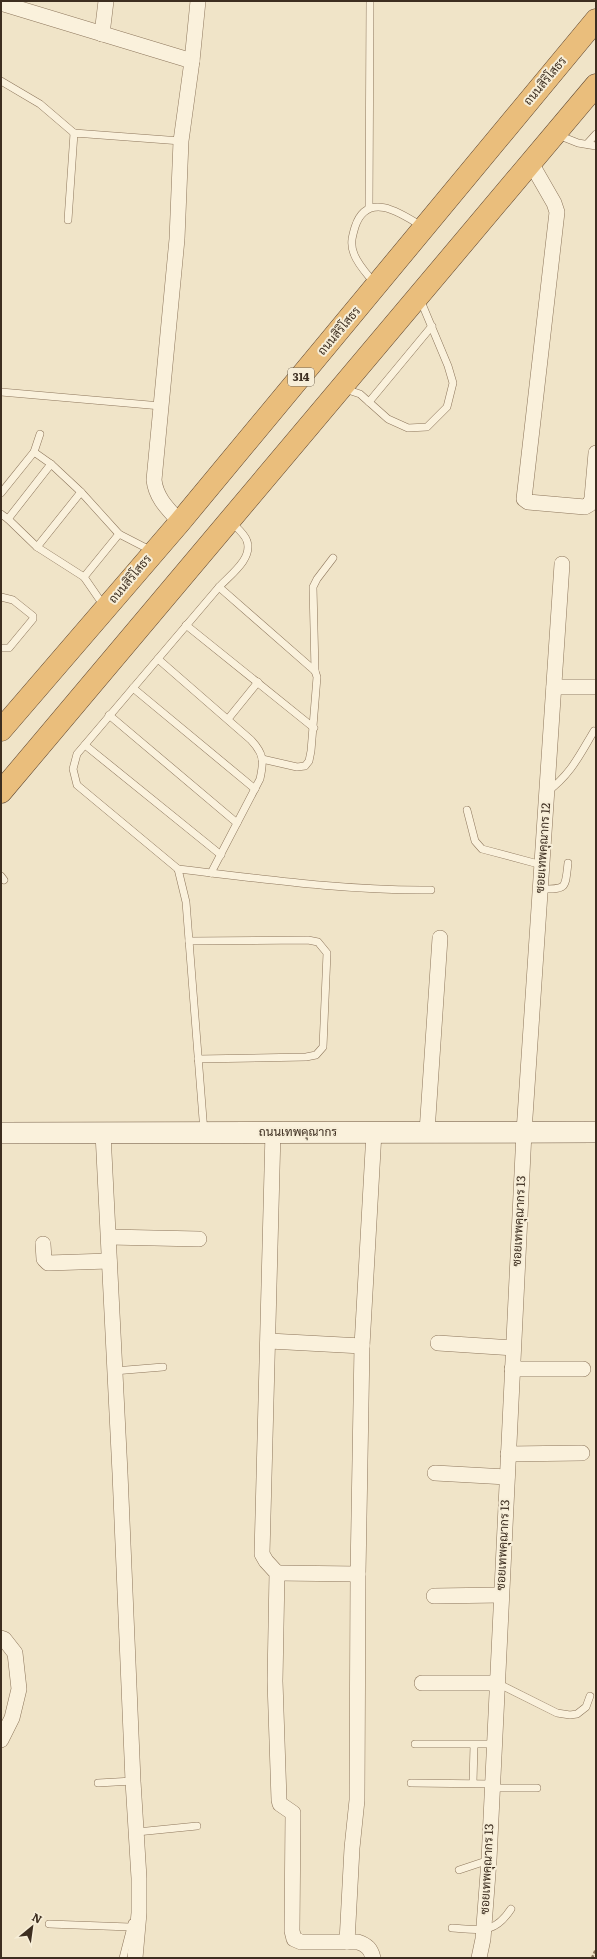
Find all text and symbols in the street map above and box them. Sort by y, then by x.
street label: ถนนสิริโสธร [518,52,570,109]
street label: ถนนสิริโสธร [312,302,364,359]
road number: 314 [288,368,314,386]
street label: ถนนสิริโสธร [103,550,155,607]
street label: ซอยเทพคุณากร 12 [530,802,555,894]
street label: ถนนเทพคุณากร [259,1122,337,1141]
street label: ซอยเทพคุณากร 13 [507,1175,530,1267]
street label: ซอยเทพคุณากร 13 [491,1499,514,1591]
street label: ซอยเทพคุณากร 13 [475,1823,498,1915]
north arrow [12,1907,52,1947]
text: N [29,1908,45,1927]

